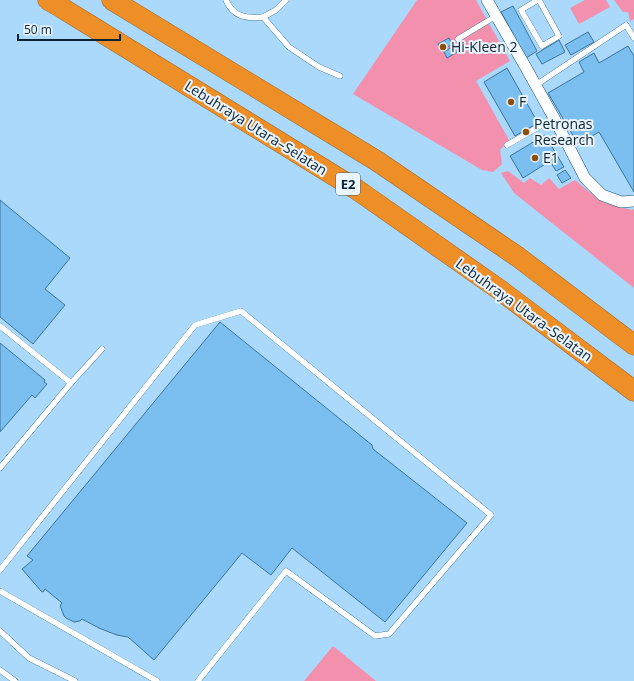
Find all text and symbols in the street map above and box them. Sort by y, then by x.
scale bar [18,16,120,42]
text: 50 m [24,21,52,38]
place label: Hi-Kleen 2 [451,37,517,56]
marker: Hi-Kleen 2 [438,42,448,52]
street label: Lebuhraya Utara–Selatan [181,76,331,179]
place label: F [519,92,526,111]
marker: F [506,97,516,107]
place label: Petronas Research [534,114,594,149]
marker: Petronas Research [521,127,531,137]
place label: E1 [543,148,559,167]
marker: E1 [530,153,540,163]
road number: E2 [336,173,360,195]
street label: Lebuhraya Utara–Selatan [452,254,596,366]

